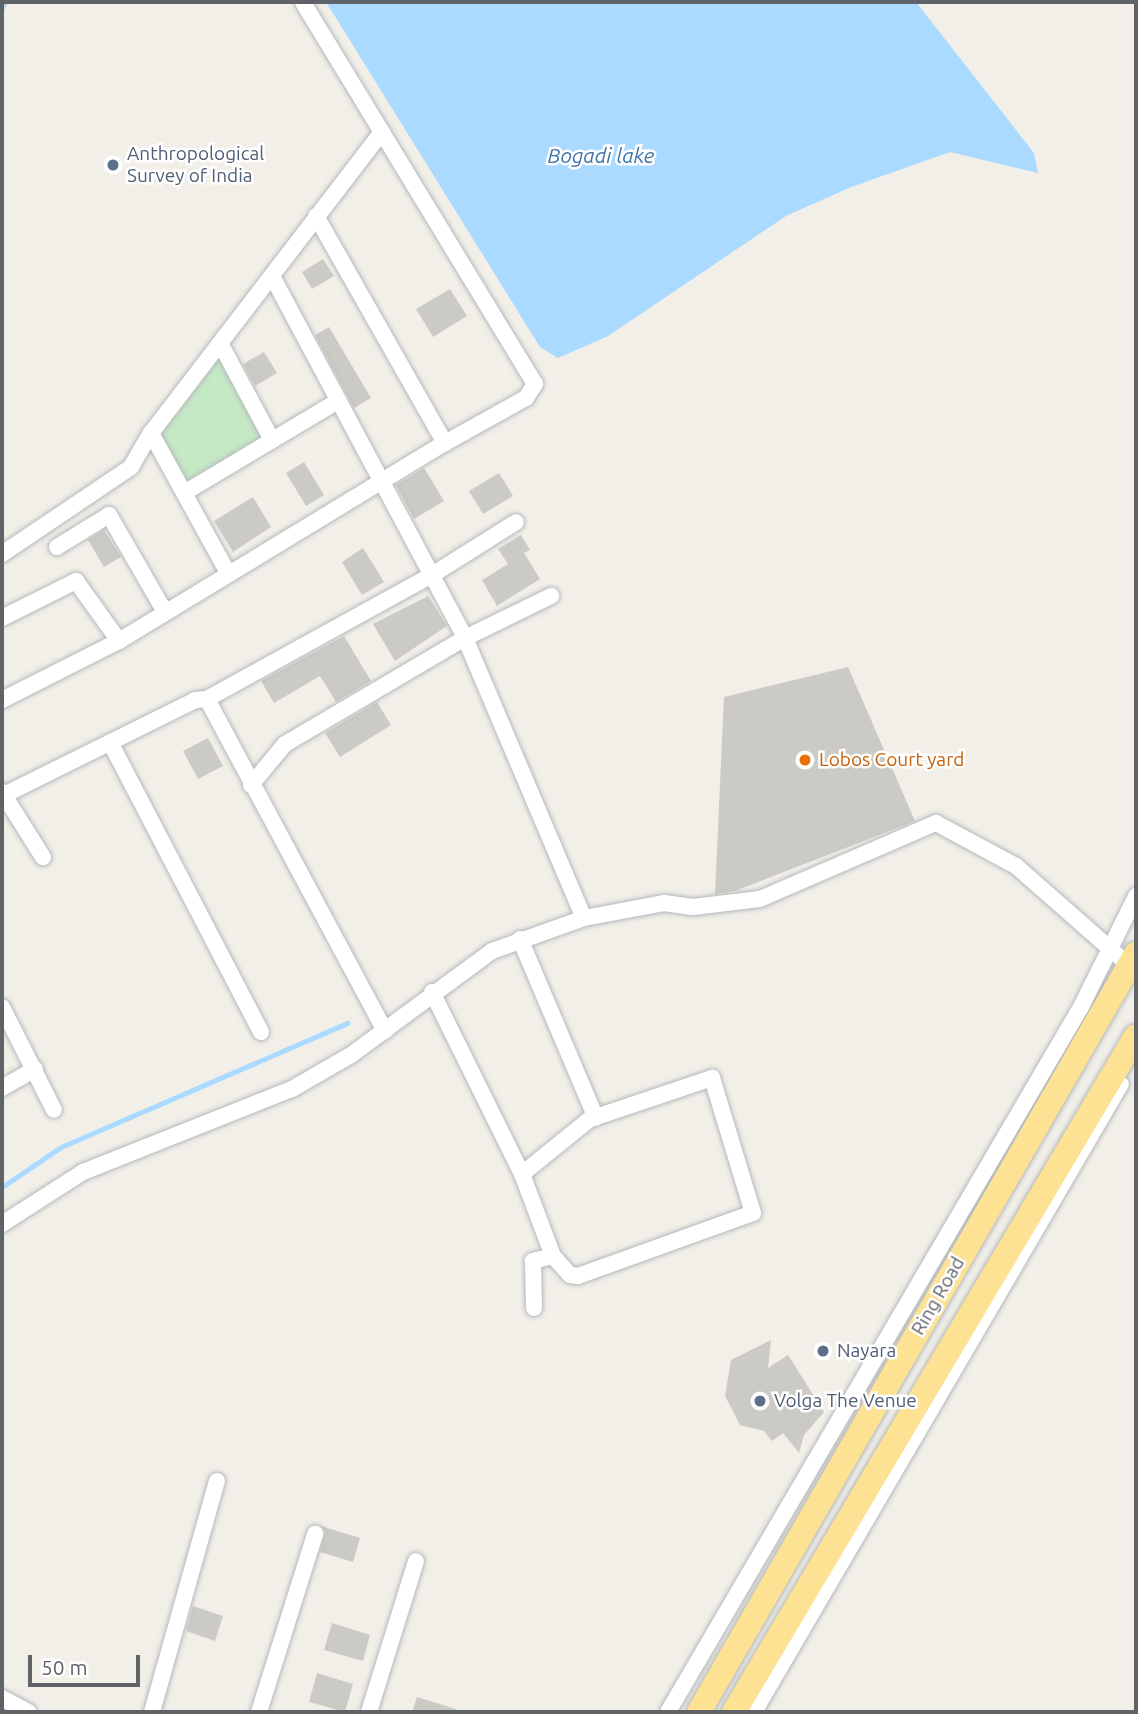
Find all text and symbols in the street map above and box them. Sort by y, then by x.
water label: Bogadi lake [548,142,654,168]
place label: Anthropological Survey of India [127,143,264,187]
marker: Anthropological Survey of India [105,157,121,173]
place label: Lobos Court yard [819,749,964,771]
marker: Lobos Court yard [797,752,813,768]
street label: Ring Road [907,1253,969,1339]
place label: Nayara [837,1340,896,1362]
marker: Nayara [815,1343,831,1359]
place label: Volga The Venue [774,1390,917,1412]
marker: Volga The Venue [752,1393,768,1409]
scale bar [32,1640,144,1684]
text: 50 m [41,1655,88,1679]

